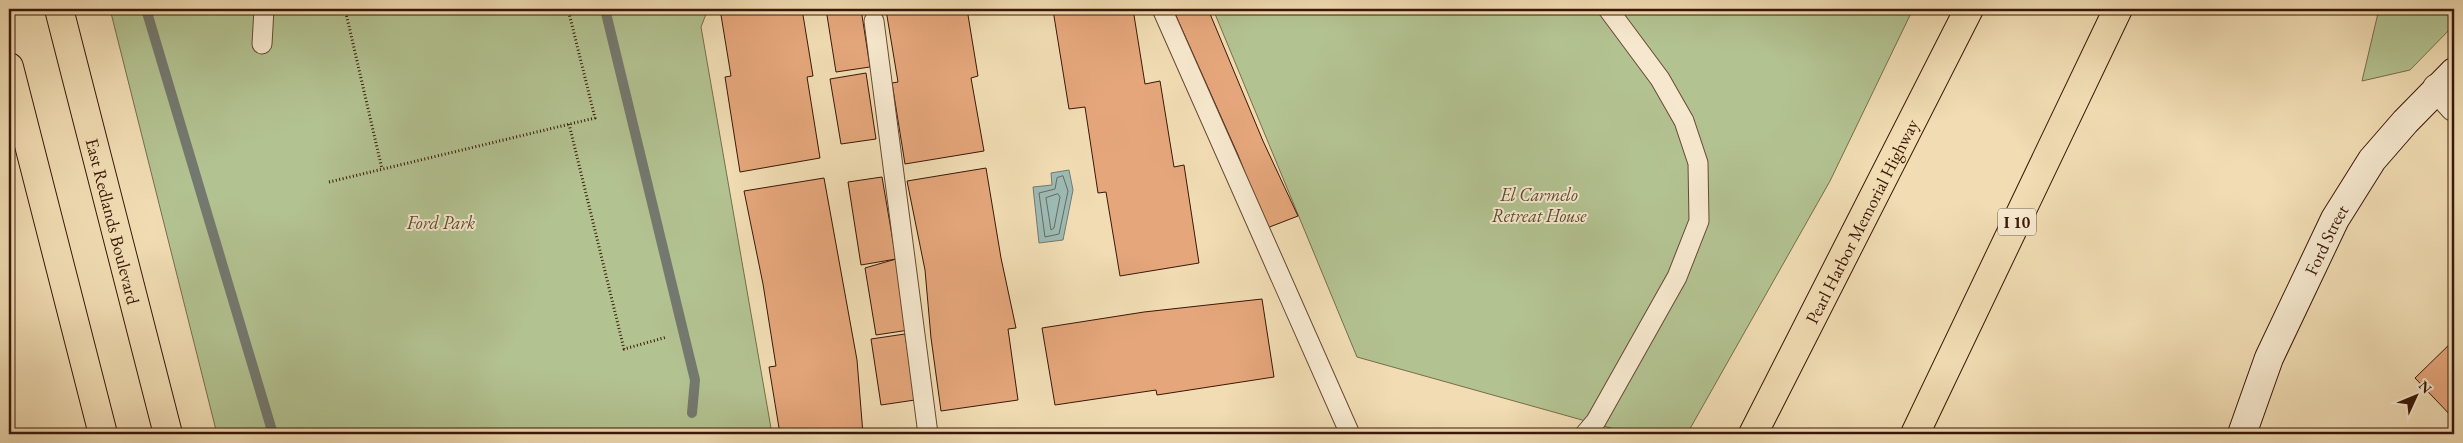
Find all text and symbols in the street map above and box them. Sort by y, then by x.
street label: Pearl Harbor Memorial Highway [1800,114,1923,327]
street label: East Redlands Boulevard [81,136,146,308]
park label: El Carmelo Retreat House [1491,183,1587,227]
street label: Ford Street [2299,200,2353,279]
road number: I 10 [1998,208,2036,236]
park label: Ford Park [406,211,475,234]
north arrow [2390,370,2440,420]
text: N [2415,377,2436,398]

